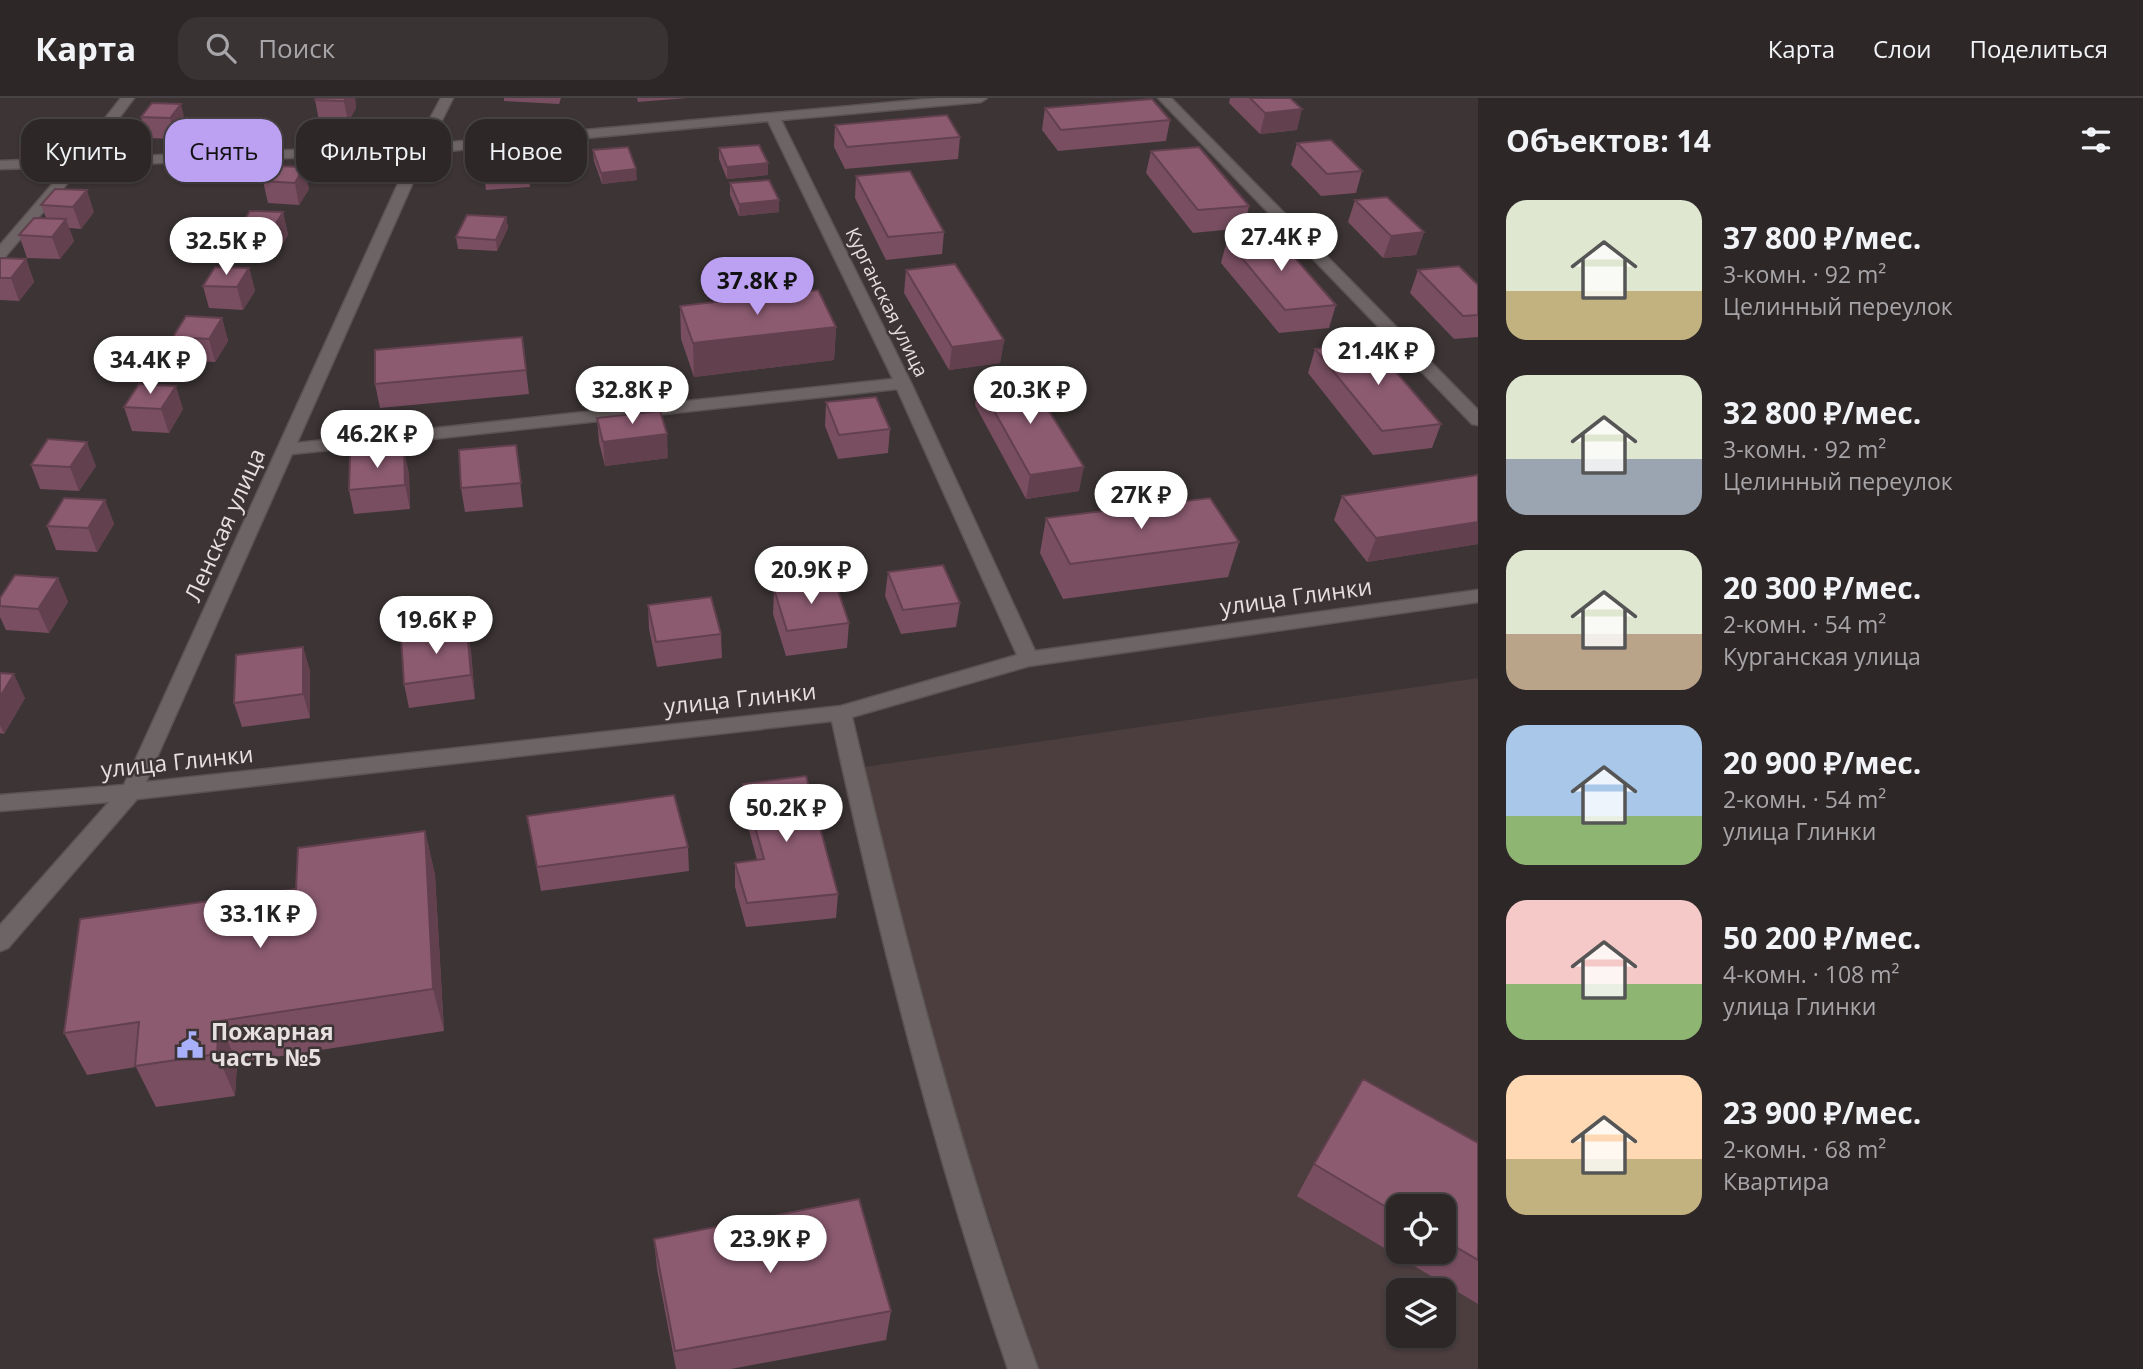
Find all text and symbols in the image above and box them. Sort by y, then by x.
search box [178,17,668,80]
text: Карта [35,26,136,71]
icon: search [202,29,240,67]
text: Поиск [258,30,335,66]
text: Карта [1768,32,1835,65]
text: Слои [1873,32,1932,65]
text: Поделиться [1970,32,2108,65]
chip: Купить [21,119,151,182]
chip: Снять [165,119,282,182]
chip: Фильтры [296,119,451,182]
chip: Новое [465,119,587,182]
text: Объектов: 14 [1506,120,1711,161]
icon: filters [2077,121,2115,159]
pin: 27.4K ₽ [1216,214,1346,273]
text: 37 800 ₽/мес. [1723,217,1921,258]
pin: 32.5K ₽ [161,218,291,277]
text: 27.4K ₽ [1241,220,1321,252]
street label: Курганская улица [840,223,934,381]
text: 32.5K ₽ [186,224,266,256]
icon: home [1562,228,1646,312]
pin: 37.8K ₽ [692,258,822,317]
text: 3-комн. · 92 m² [1723,258,1886,290]
text: 37.8K ₽ [717,264,797,296]
text: Целинный переулок [1723,290,1953,322]
pin: 21.4K ₽ [1313,328,1443,387]
text: 21.4K ₽ [1338,334,1418,366]
pin: 34.4K ₽ [85,336,215,396]
text: 34.4K ₽ [110,343,190,375]
pin: 32.8K ₽ [567,366,697,426]
pin: 20.3K ₽ [965,366,1095,426]
text: 32.8K ₽ [592,373,672,405]
text: 20.3K ₽ [990,373,1070,405]
text: 32 800 ₽/мес. [1723,392,1921,433]
icon: home [1562,403,1646,487]
pin: 46.2K ₽ [312,410,442,470]
text: 46.2K ₽ [337,417,417,449]
text: 3-комн. · 92 m² [1723,433,1886,465]
street label: Ленская улица [176,443,272,606]
text: Целинный переулок [1723,465,1953,497]
pin: 27K ₽ [1092,472,1190,531]
text: 27K ₽ [1111,478,1171,510]
pin: 20.9K ₽ [746,546,876,606]
text: 20.9K ₽ [771,553,851,585]
text: 20 300 ₽/мес. [1723,567,1921,608]
street label: улица Глинки [1218,570,1374,623]
icon: home [1562,578,1646,662]
pin: 19.6K ₽ [371,596,501,656]
text: 19.6K ₽ [396,603,476,635]
text: 2-комн. · 54 m² [1723,608,1886,640]
text: Курганская улица [1723,640,1921,672]
street label: улица Глинки [662,674,818,722]
street label: улица Глинки [99,737,255,785]
text: 20 900 ₽/мес. [1723,742,1921,783]
icon: home [1562,753,1646,837]
text: 2-комн. · 54 m² [1723,783,1886,815]
pin: 50.2K ₽ [721,784,851,844]
text: 50.2K ₽ [746,791,826,823]
text: улица Глинки [1723,815,1876,847]
pin: 33.1K ₽ [195,890,325,950]
text: 33.1K ₽ [220,897,300,929]
text: 50 200 ₽/мес. [1723,917,1921,958]
icon: home [1562,928,1646,1012]
text: 4-комн. · 108 m² [1723,958,1899,990]
text: улица Глинки [1723,990,1876,1022]
place label: Пожарная часть №5 [211,1015,334,1073]
public building icon: Пожарная часть №5 [175,1030,205,1060]
text: 23 900 ₽/мес. [1723,1092,1921,1133]
icon: home [1562,1103,1646,1187]
text: 2-комн. · 68 m² [1723,1133,1886,1165]
text: Квартира [1723,1165,1829,1197]
map controls [1386,1194,1456,1348]
button: locate [1386,1194,1456,1264]
pin: 23.9K ₽ [705,1216,835,1275]
text: 23.9K ₽ [730,1222,810,1254]
button: layers [1386,1278,1456,1348]

